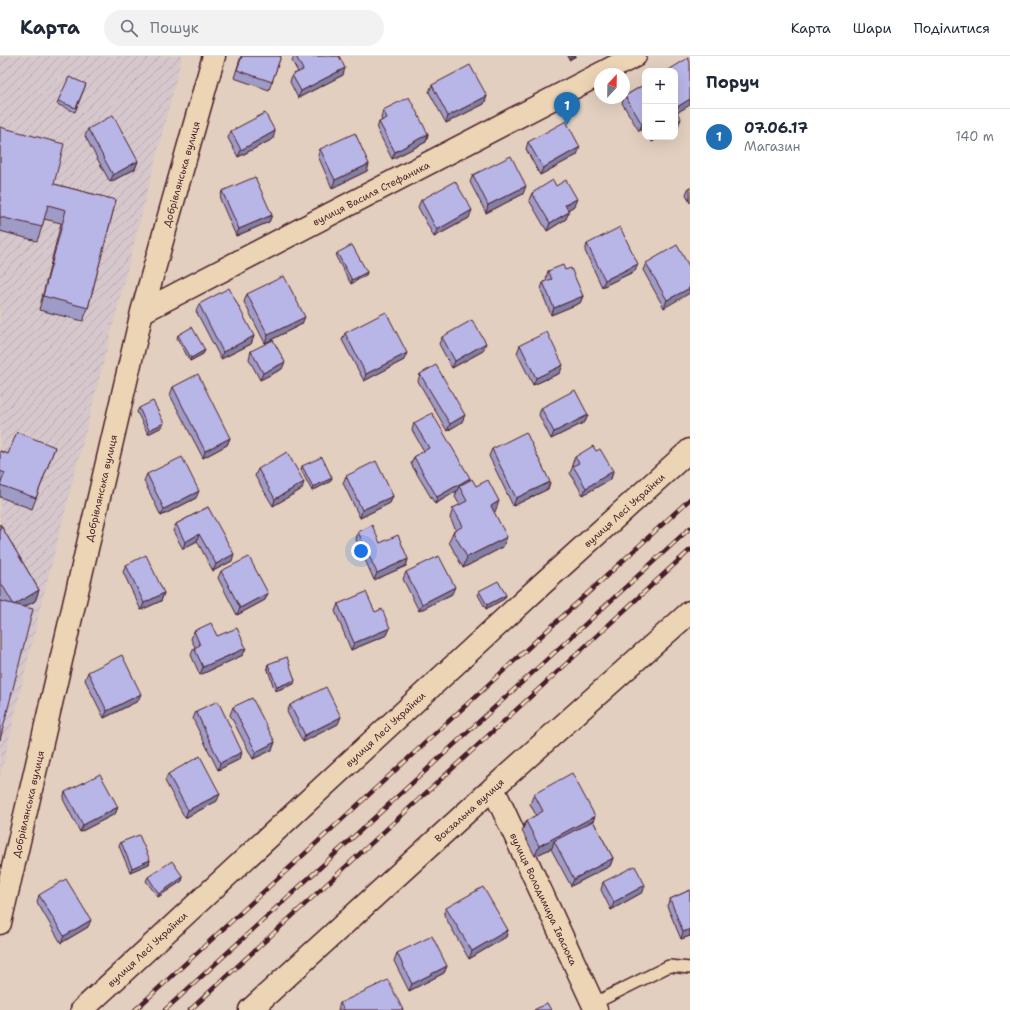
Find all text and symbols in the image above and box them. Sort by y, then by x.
search box [104,10,384,46]
text: Карта [20,15,80,40]
icon: search [118,17,140,39]
text: Пошук [150,18,199,38]
text: Карта [791,19,831,37]
text: Шари [853,19,892,37]
text: Поділитися [914,19,990,37]
north arrow [594,68,630,104]
map controls [642,68,678,140]
button: + [642,68,678,104]
text: Поруч [706,71,759,93]
pin: 1 [554,92,580,125]
button: − [642,104,678,140]
text: 07.06.17 [744,118,808,138]
street label: Добрівлянська вулиця [160,120,203,229]
text: 1 [716,128,722,145]
text: 140 m [955,128,994,145]
text: Магазин [744,138,800,155]
street label: вулиця Василя Стефаника [310,158,433,229]
street label: Добрівлянська вулиця [83,433,120,543]
street label: вулиця Лесі Українки [581,470,668,550]
your location [351,541,371,561]
street label: вулиця Лесі Українки [343,689,428,770]
street label: Добрівлянська вулиця [10,749,47,859]
street label: Вокзальна вулиця [432,776,507,845]
street label: вулиця Володимира Івасюка [507,831,580,968]
street label: вулиця Лесі Українки [105,909,190,990]

